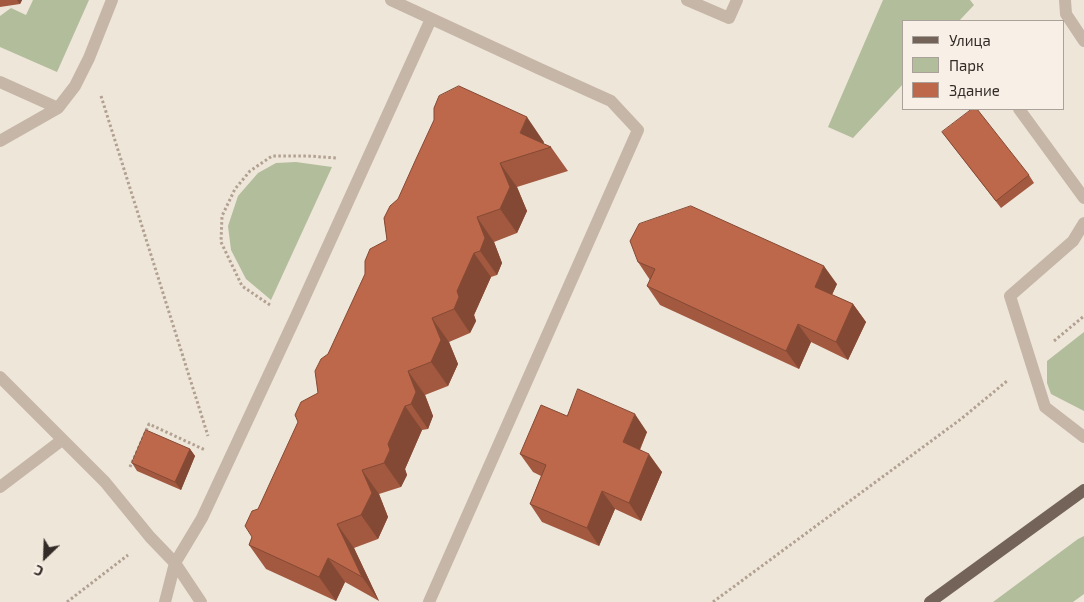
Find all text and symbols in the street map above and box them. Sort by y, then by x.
legend [902,20,1064,110]
text: Улица [949,31,991,49]
text: Парк [949,56,984,74]
text: Здание [949,81,1000,99]
north arrow [20,532,70,582]
text: С [31,562,46,581]

